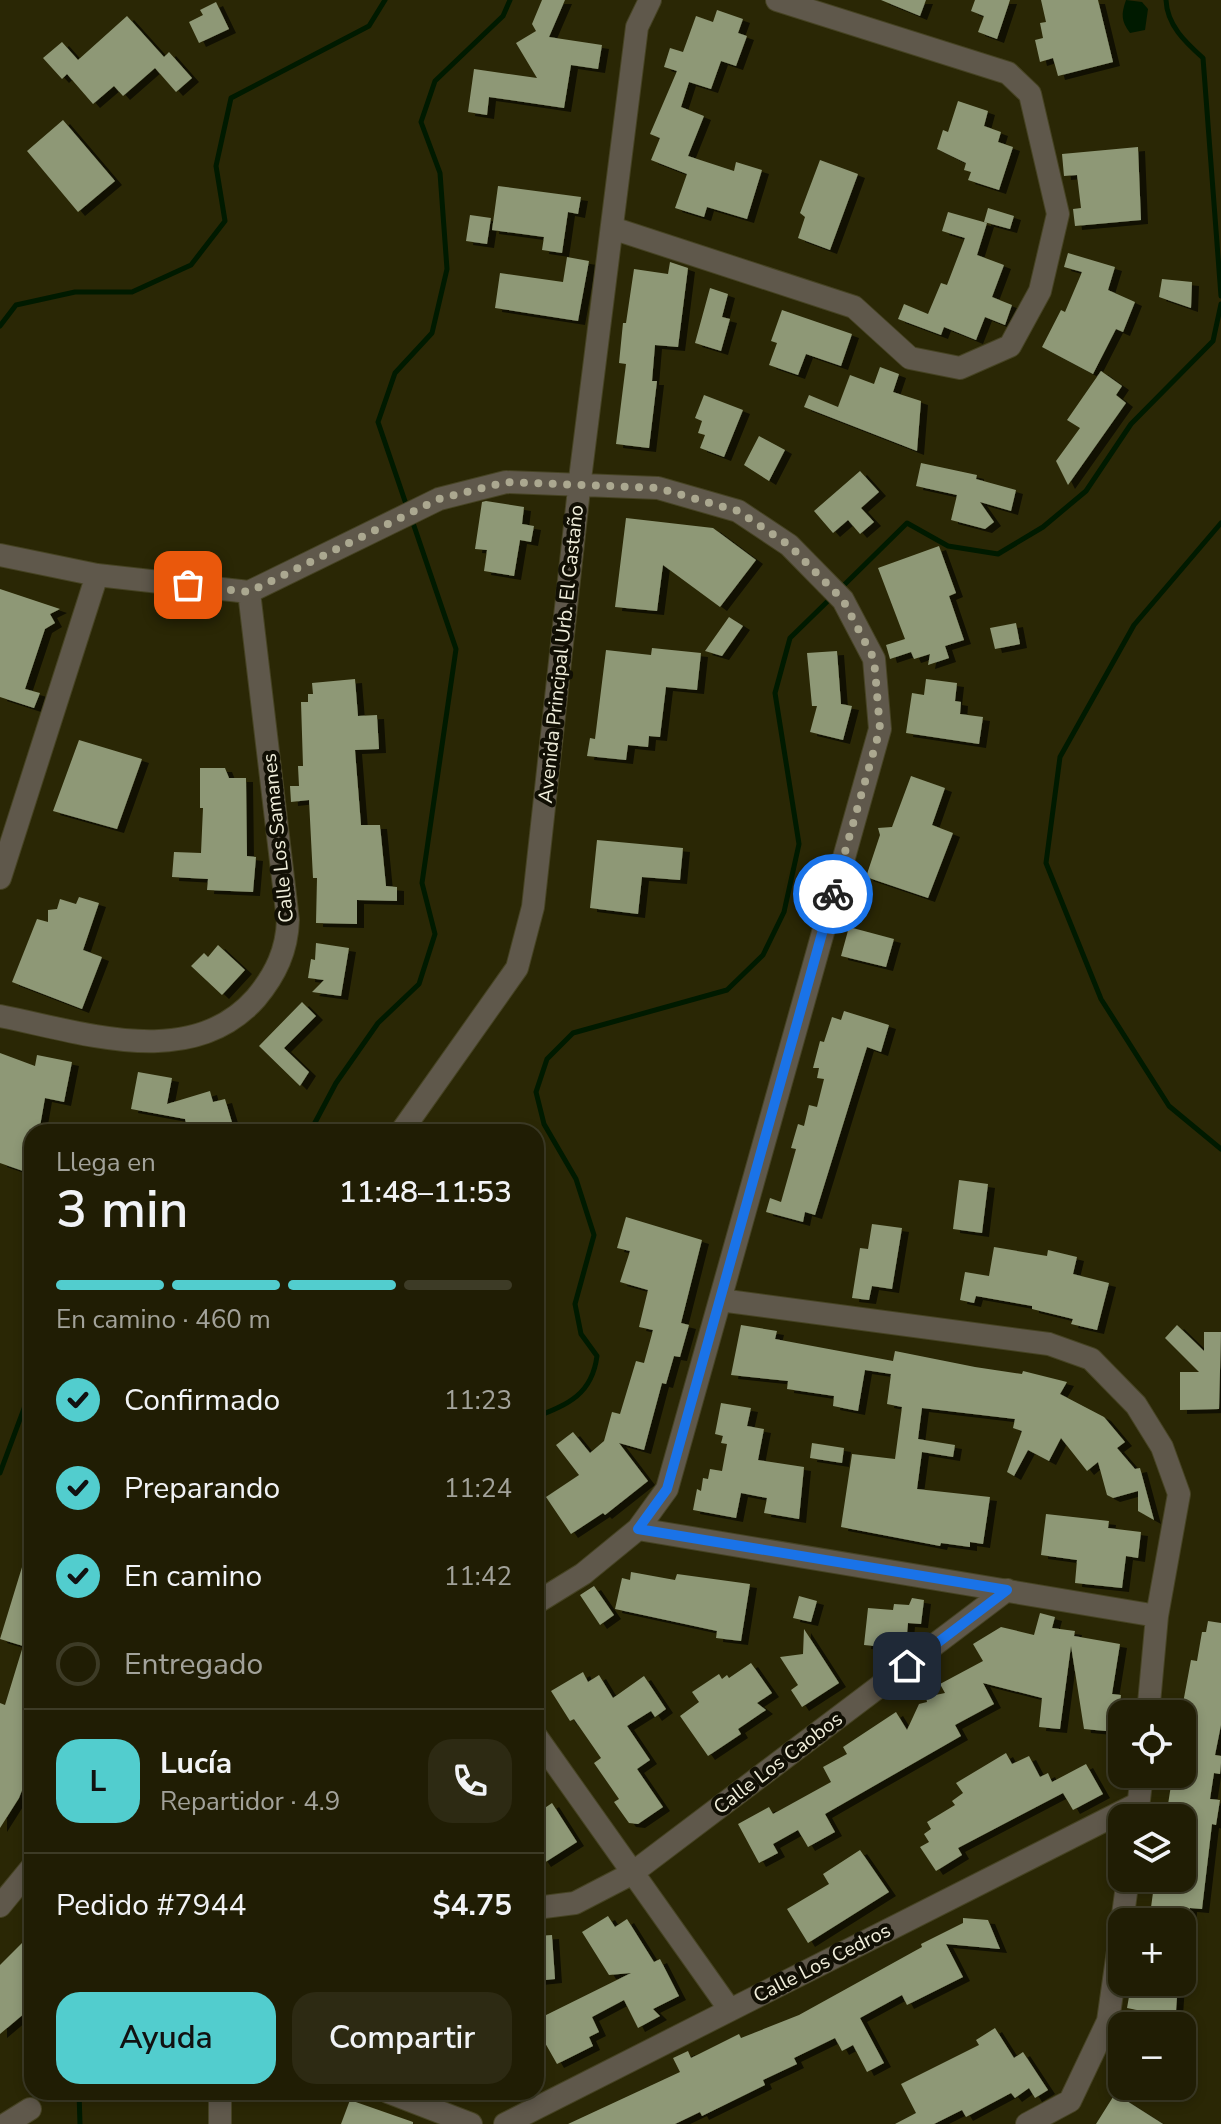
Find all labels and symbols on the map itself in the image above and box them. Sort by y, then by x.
street label: Avenida Principal Urb. El Castaño [532,504,590,804]
pin [154,551,222,619]
street label: Calle Los Samanes [256,752,300,924]
courier [793,854,873,934]
pin [873,1632,941,1700]
street label: Calle Los Caobos [708,1706,848,1820]
street label: Calle Los Cedros [749,1917,895,2009]

